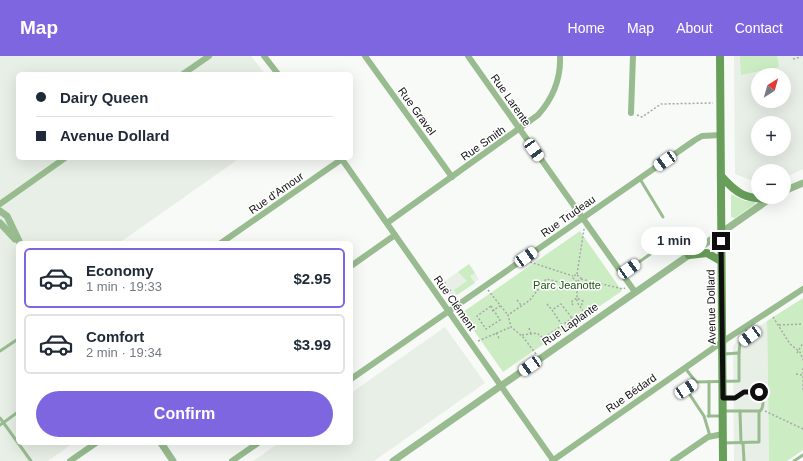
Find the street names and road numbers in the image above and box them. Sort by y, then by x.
street label: Rue Larente [489,72,533,128]
street label: Rue Gravel [396,85,438,137]
street label: Rue Smith [459,123,507,163]
street label: Rue d'Amour [246,170,306,216]
street label: Rue Trudeau [539,193,597,239]
street label: Avenue Dollard [704,269,718,345]
street label: Rue Clément [432,273,478,333]
street label: Rue Laplante [540,300,600,348]
street label: Rue Bédard [604,371,658,415]

